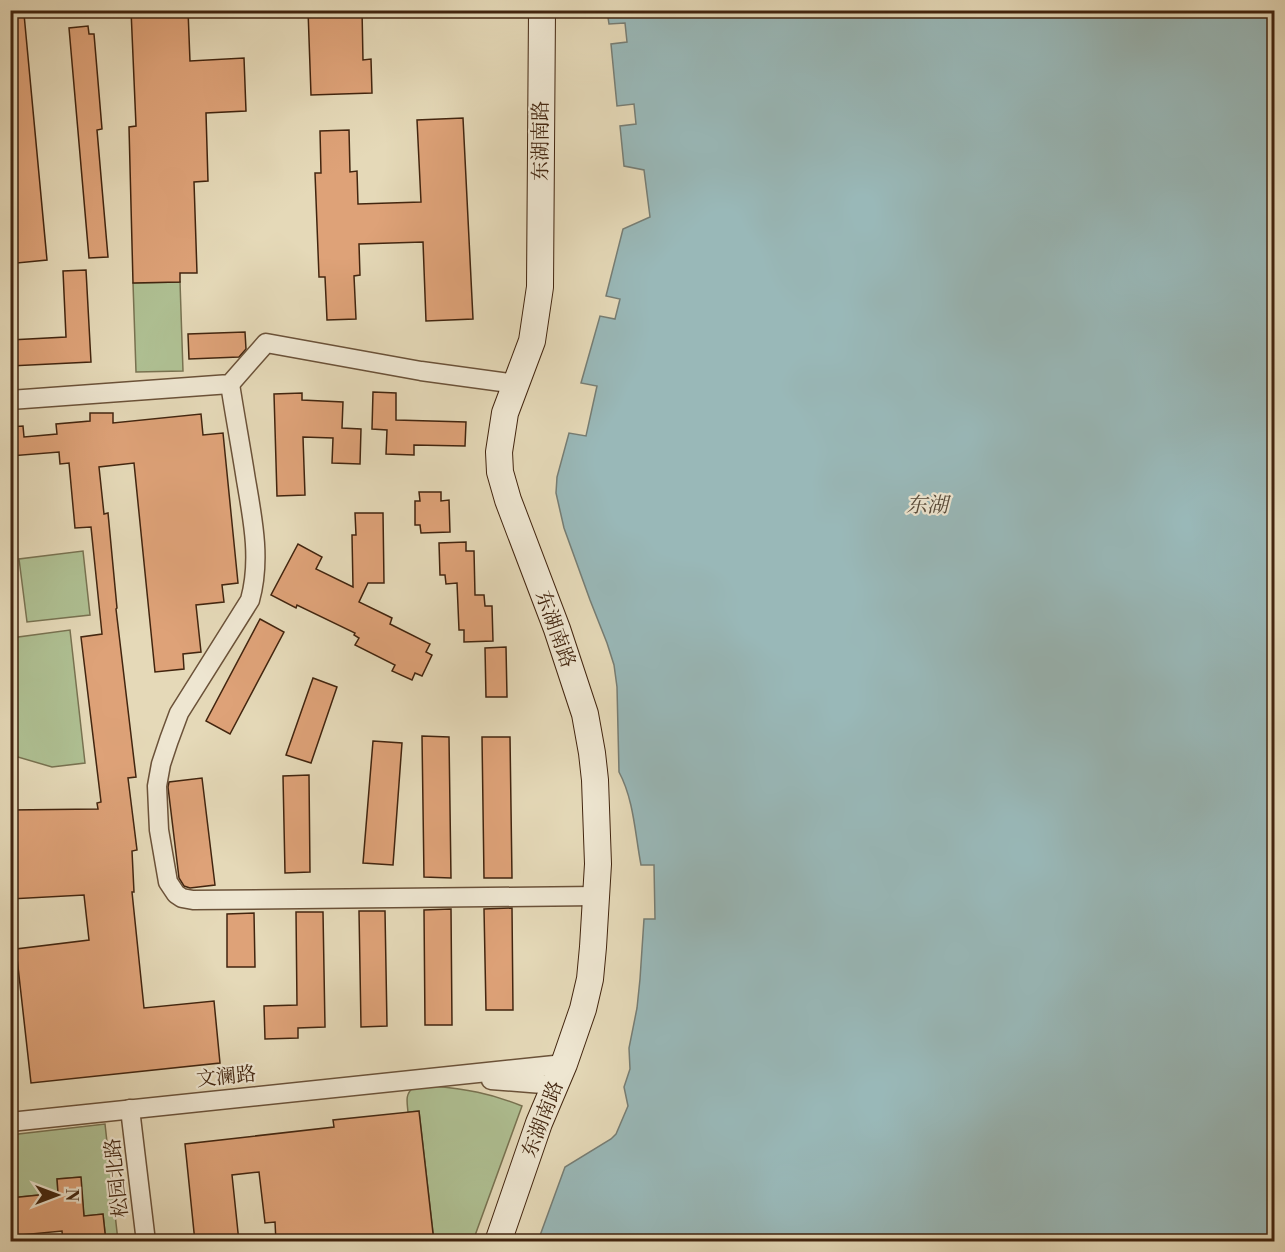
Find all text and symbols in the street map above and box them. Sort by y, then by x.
street label: 东湖南路 [529,101,554,181]
water label: 东湖 [906,493,952,519]
street label: 东湖南路 [529,588,580,671]
street label: 文澜路 [195,1062,257,1093]
street label: 东湖南路 [517,1078,569,1161]
street label: 松园北路 [101,1137,134,1219]
north arrow [27,1165,87,1225]
text: N [61,1189,81,1202]

